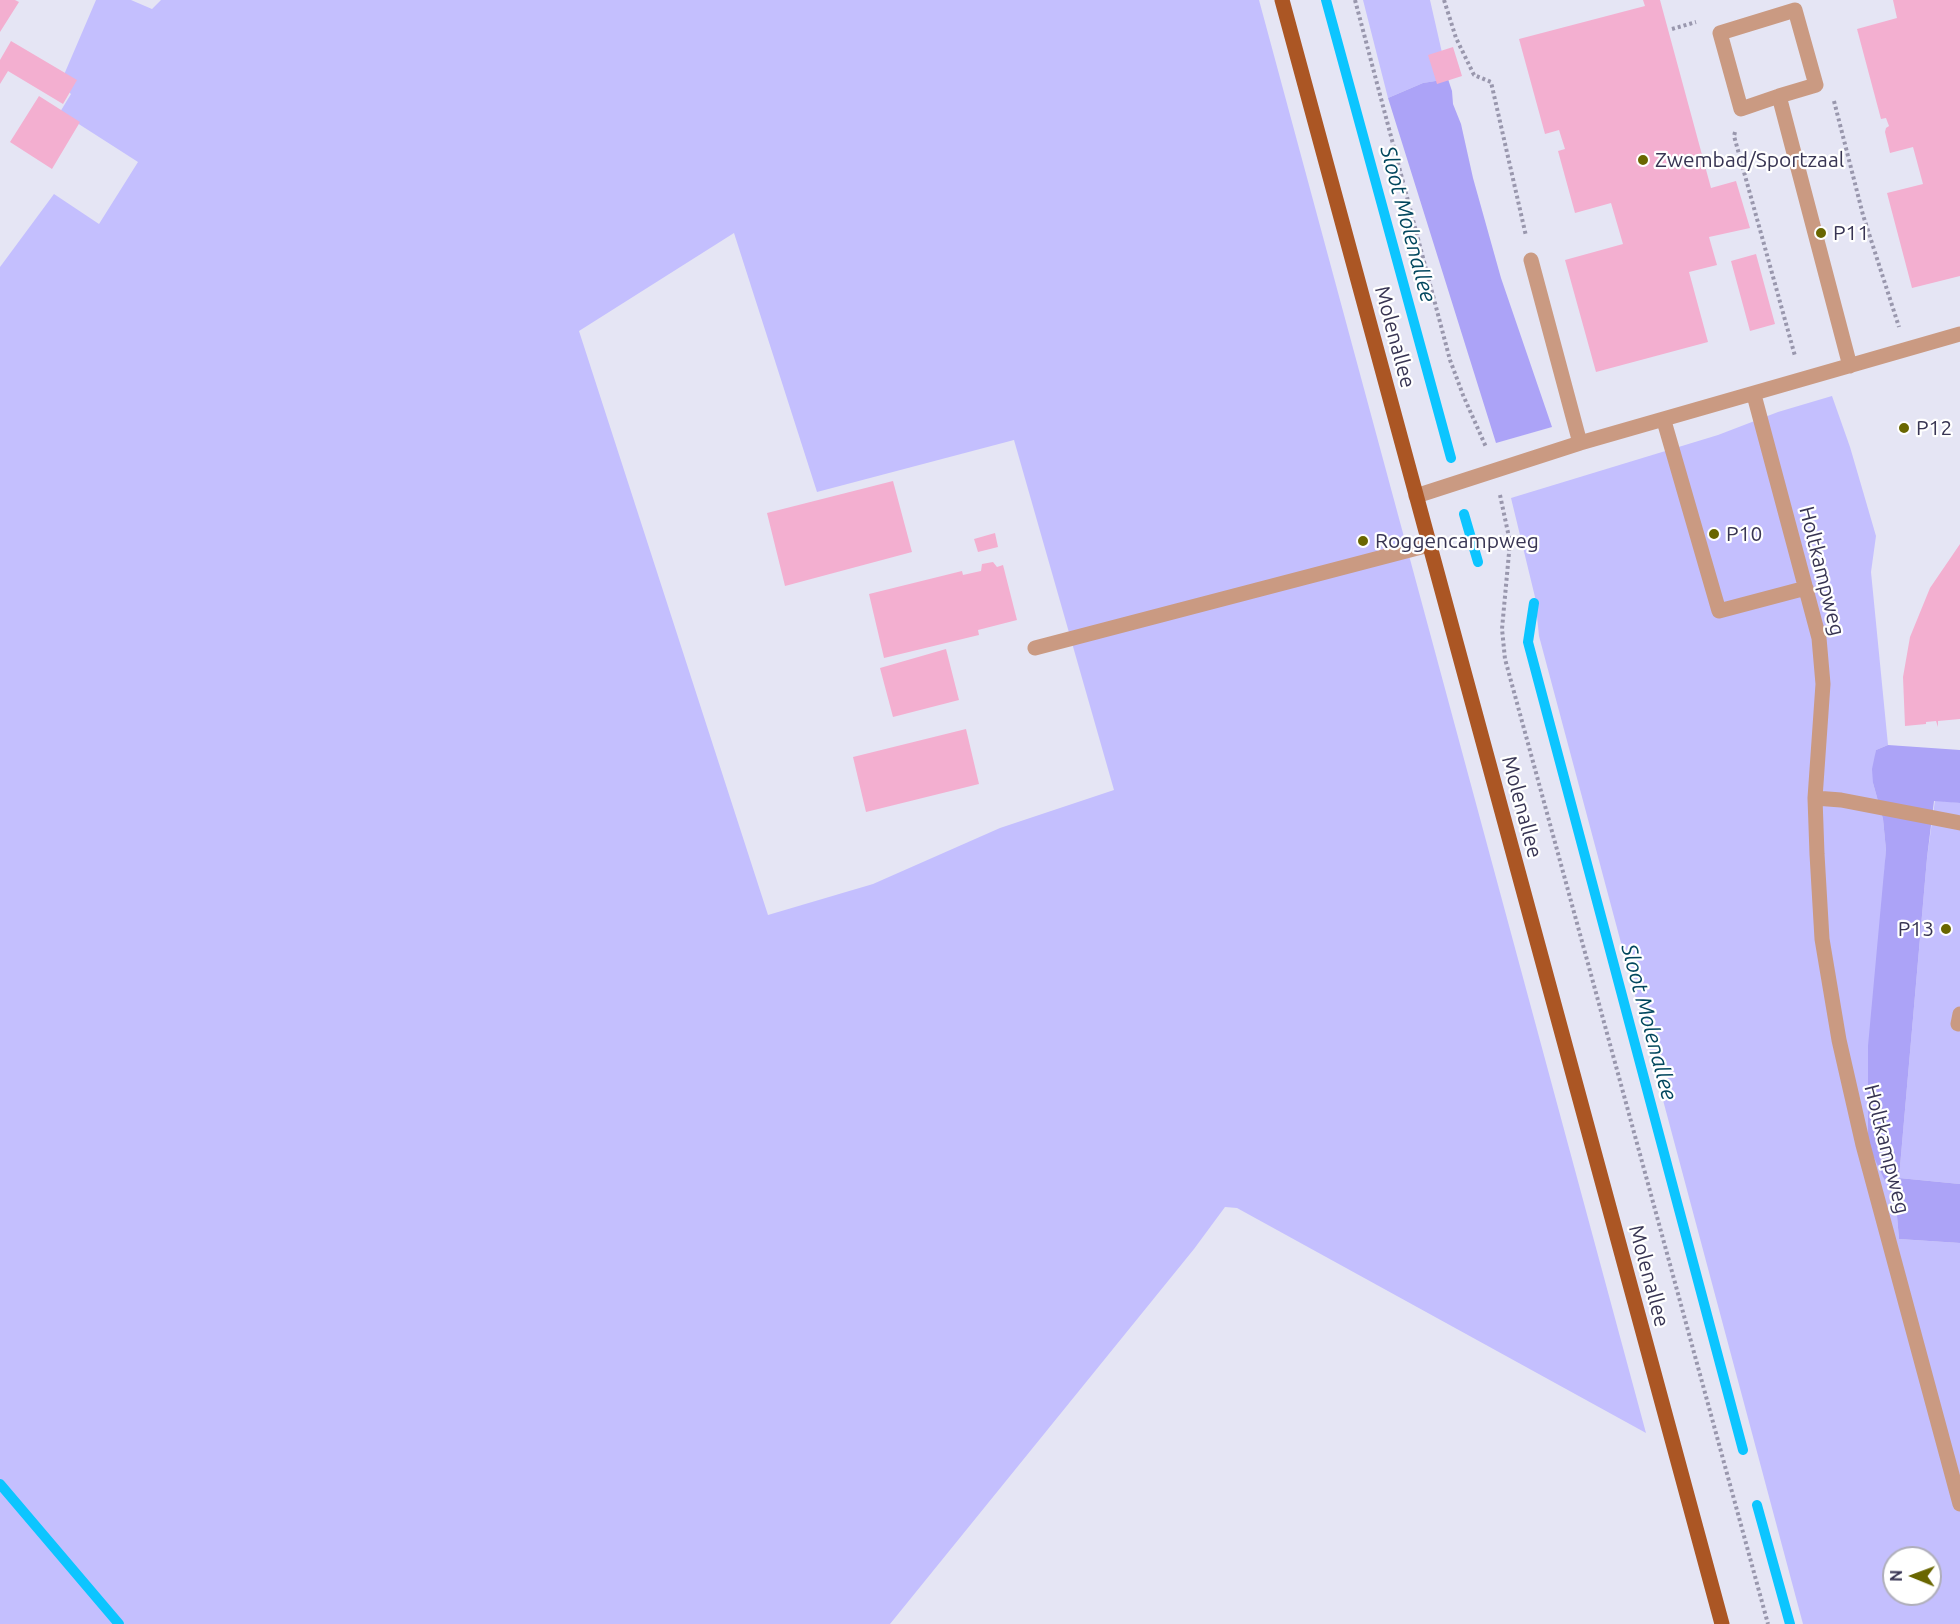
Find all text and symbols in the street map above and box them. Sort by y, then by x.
water label: Sloot Molenallee [1374,143,1442,305]
place label: Zwembad/Sportzaal [1655,147,1844,173]
marker: Zwembad/Sportzaal [1636,153,1650,167]
place label: P11 [1833,220,1869,246]
marker: P11 [1814,226,1828,240]
street label: Molenallee [1369,283,1421,391]
place label: P12 [1916,415,1952,441]
marker: P12 [1897,421,1911,435]
street label: Holtkampweg [1794,504,1850,638]
place label: P10 [1726,521,1762,547]
marker: P10 [1707,527,1721,541]
place label: Roggencampweg [1375,528,1539,554]
marker: Roggencampweg [1356,534,1370,548]
street label: Molenallee [1496,753,1548,861]
place label: P13 [1898,916,1934,942]
marker: P13 [1939,922,1953,936]
water label: Sloot Molenallee [1615,941,1683,1103]
street label: Holtkampweg [1859,1082,1915,1216]
street label: Molenallee [1623,1222,1675,1330]
north arrow [1882,1546,1942,1606]
text: N [1887,1570,1905,1582]

